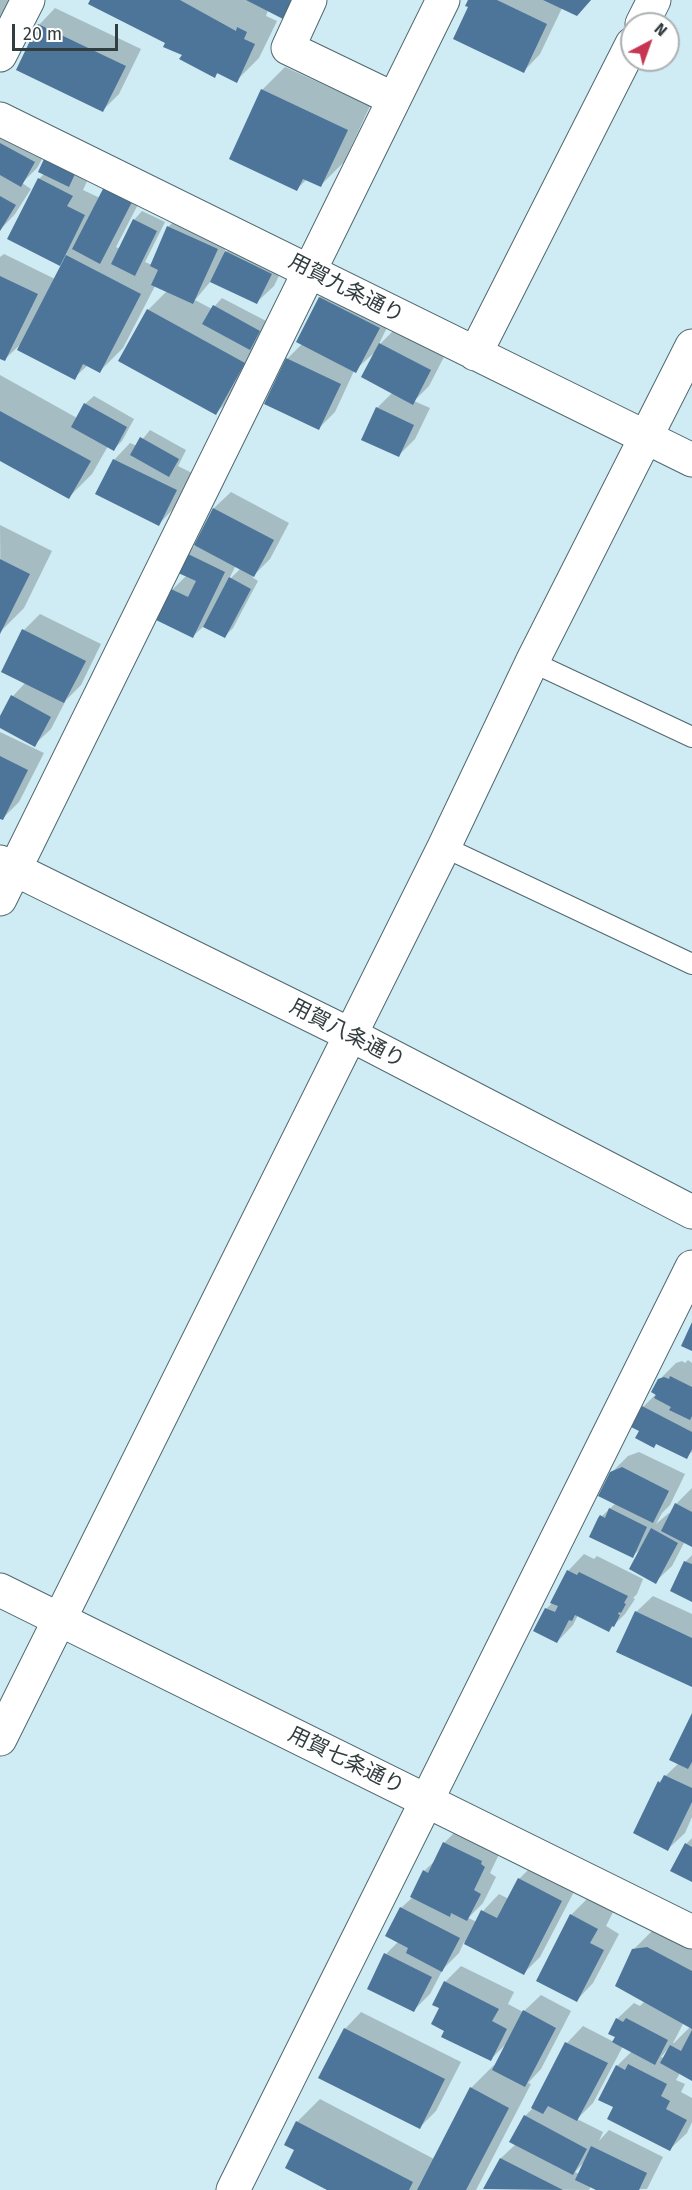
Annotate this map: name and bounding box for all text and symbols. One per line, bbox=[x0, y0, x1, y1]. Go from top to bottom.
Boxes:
scale bar bbox=[15, 12, 122, 50]
north arrow bbox=[620, 12, 680, 72]
text: N bbox=[651, 19, 671, 40]
text: 20 m bbox=[23, 23, 62, 45]
street label: 用賀九条通り bbox=[284, 249, 408, 329]
street label: 用賀八条通り bbox=[285, 994, 409, 1074]
street label: 用賀七条通り bbox=[284, 1722, 408, 1800]

